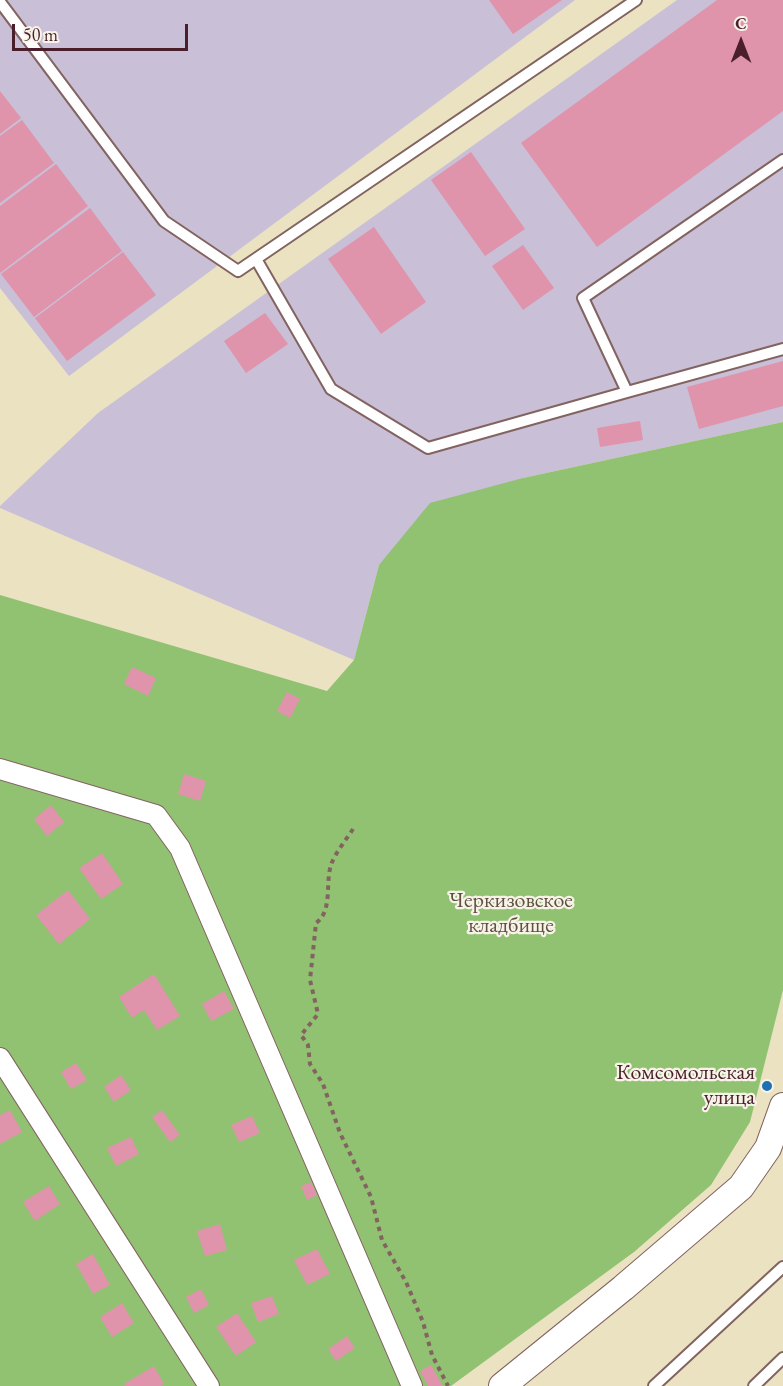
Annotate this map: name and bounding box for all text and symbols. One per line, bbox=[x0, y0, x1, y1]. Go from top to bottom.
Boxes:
scale bar bbox=[15, 12, 190, 50]
north arrow bbox=[711, 12, 771, 72]
text: С bbox=[735, 13, 747, 34]
text: 50 m bbox=[23, 23, 58, 46]
park label: Черкизовское кладбище bbox=[449, 888, 573, 939]
place label: Комсомольская улица bbox=[616, 1060, 755, 1112]
marker: Комсомольская улица bbox=[760, 1079, 774, 1093]

